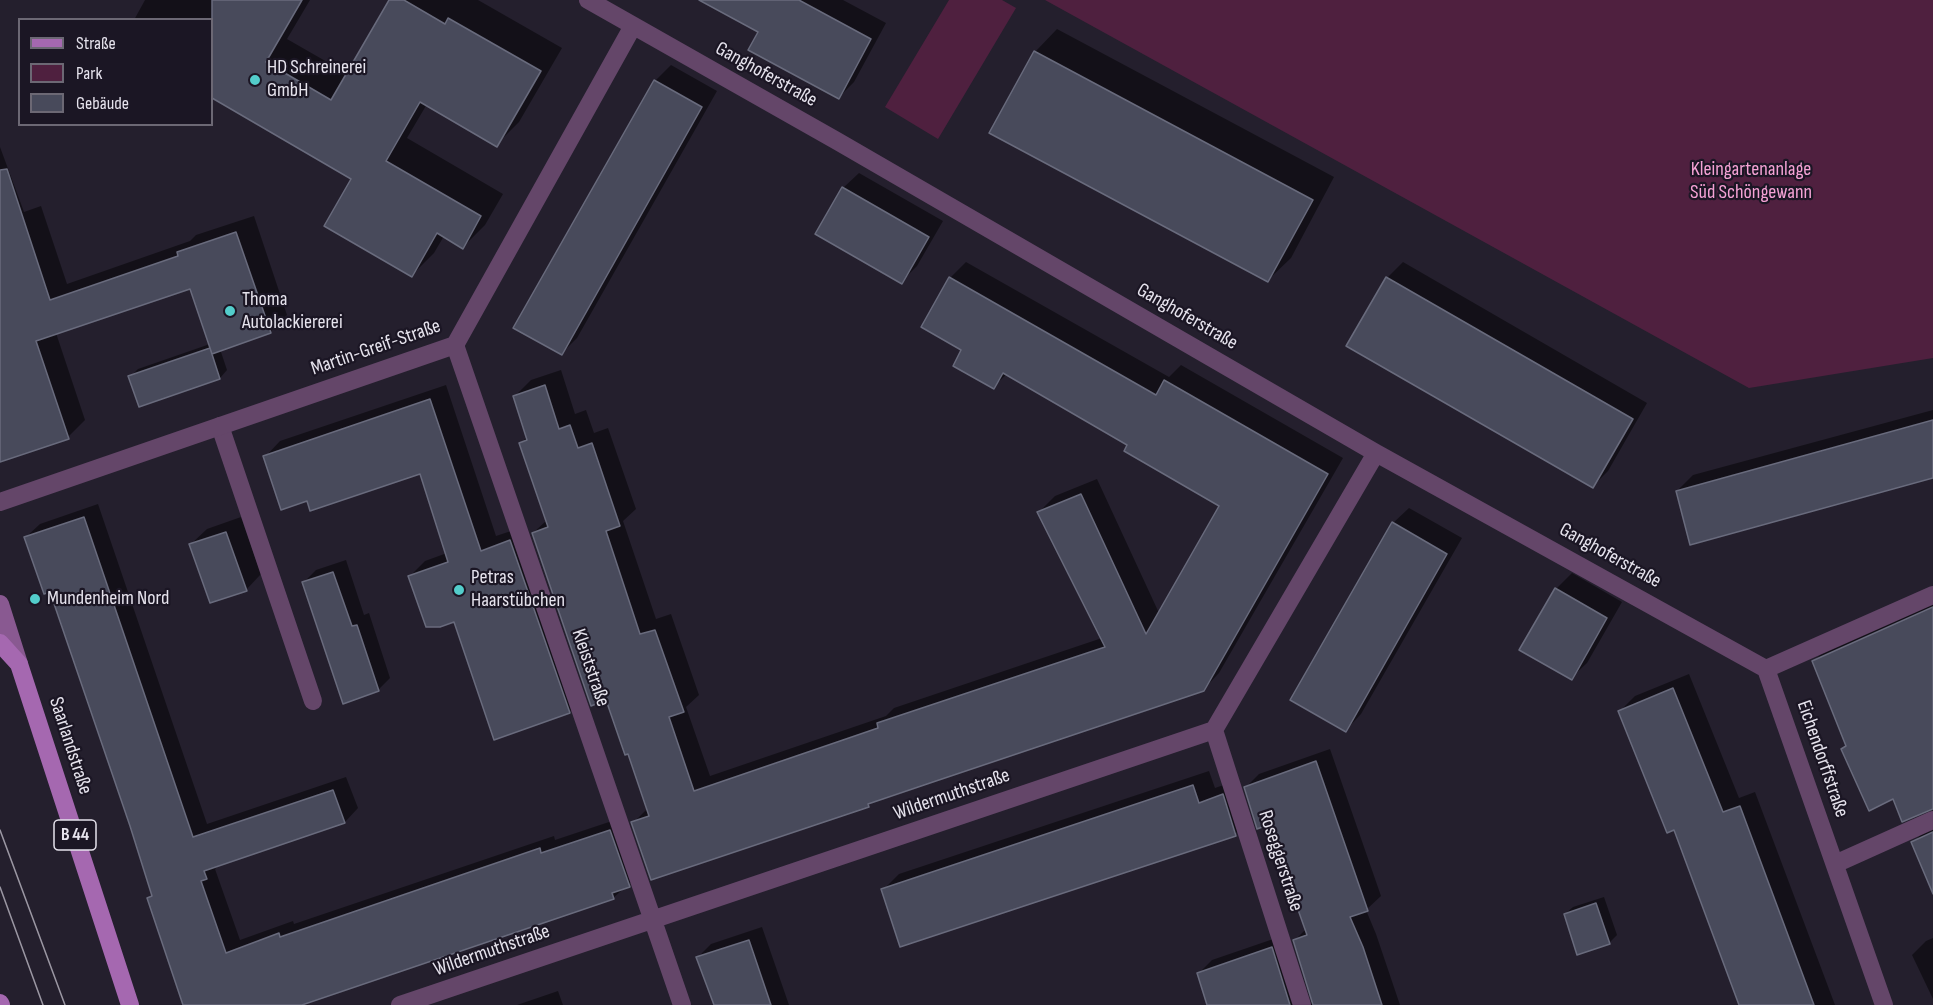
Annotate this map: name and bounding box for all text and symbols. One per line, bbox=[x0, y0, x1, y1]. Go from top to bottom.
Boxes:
legend bbox=[18, 18, 213, 126]
text: Straße bbox=[76, 33, 116, 54]
street label: Ganghoferstraße bbox=[711, 37, 821, 113]
place label: HD Schreinerei GmbH bbox=[267, 56, 366, 103]
text: Park bbox=[76, 63, 102, 84]
marker: HD Schreinerei GmbH bbox=[248, 73, 262, 87]
text: Gebäude bbox=[76, 93, 129, 114]
park label: Kleingartenanlage Süd Schöngewann bbox=[1690, 158, 1812, 205]
street label: Ganghoferstraße bbox=[1132, 278, 1242, 356]
place label: Thoma Autolackiererei bbox=[242, 288, 343, 335]
marker: Thoma Autolackiererei bbox=[223, 304, 237, 318]
street label: Martin-Greif-Straße bbox=[308, 315, 444, 381]
street label: Ganghoferstraße bbox=[1555, 518, 1665, 594]
place label: Petras Haarstübchen bbox=[471, 566, 565, 613]
marker: Petras Haarstübchen bbox=[452, 583, 466, 597]
place label: Mundenheim Nord bbox=[47, 587, 169, 611]
marker: Mundenheim Nord bbox=[28, 592, 42, 606]
street label: Kleiststraße bbox=[566, 626, 614, 710]
street label: Saarlandstraße bbox=[43, 694, 97, 798]
street label: Eichendorffstraße bbox=[1791, 697, 1853, 821]
street label: Wildermuthstraße bbox=[891, 764, 1013, 826]
street label: Roseggerstraße bbox=[1252, 807, 1308, 915]
road number: B 44 bbox=[54, 820, 96, 850]
street label: Wildermuthstraße bbox=[431, 920, 553, 982]

